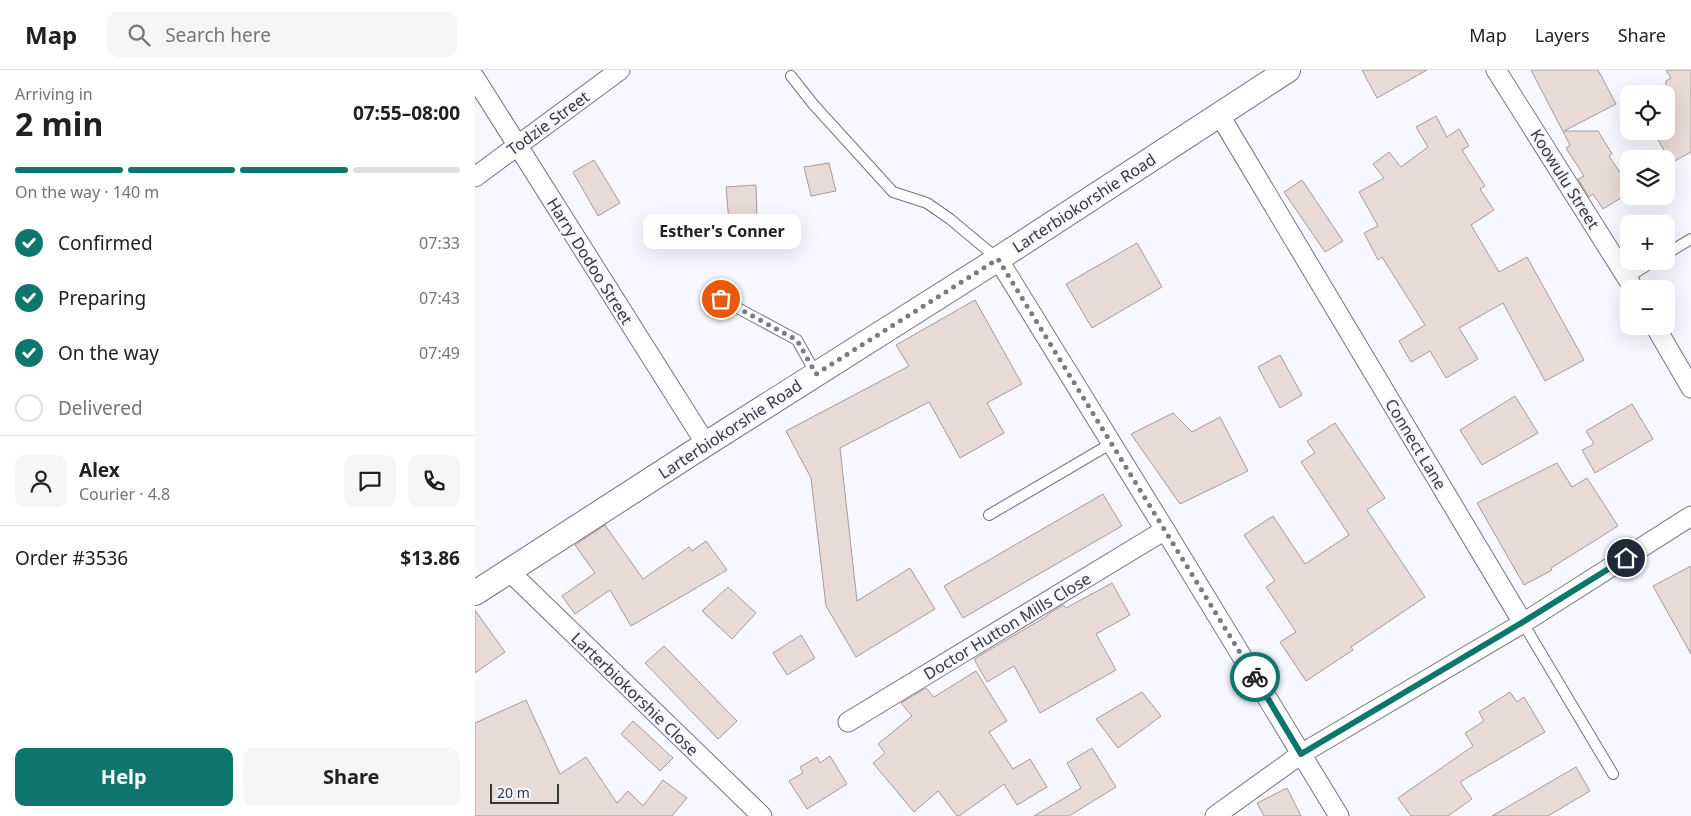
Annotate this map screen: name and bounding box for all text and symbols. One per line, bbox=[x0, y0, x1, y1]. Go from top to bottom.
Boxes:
search box bbox=[107, 12, 457, 57]
text: Map bbox=[25, 18, 77, 51]
icon: search bbox=[125, 21, 153, 49]
text: Search here bbox=[165, 22, 271, 48]
text: Map bbox=[1469, 23, 1507, 47]
text: Layers bbox=[1535, 23, 1590, 47]
text: Share bbox=[1618, 23, 1666, 47]
text: Arriving in bbox=[15, 83, 93, 105]
map controls bbox=[1620, 85, 1675, 335]
button: locate bbox=[1620, 85, 1675, 140]
street label: Todzie Street bbox=[502, 86, 594, 160]
text: 07:55–08:00 bbox=[353, 100, 460, 126]
text: 2 min bbox=[15, 102, 103, 145]
street label: Koowulu Street bbox=[1525, 125, 1605, 233]
street label: Larterbiokorshie Road bbox=[1008, 148, 1160, 258]
button: layers bbox=[1620, 150, 1675, 205]
text: On the way · 140 m bbox=[15, 181, 159, 203]
street label: Harry Dodoo Street bbox=[542, 193, 638, 329]
callout: Esther's Conner bbox=[642, 214, 800, 249]
button: + bbox=[1620, 215, 1675, 270]
text: Esther's Conner bbox=[659, 220, 785, 242]
icon: check bbox=[15, 229, 43, 257]
text: Confirmed bbox=[58, 230, 153, 256]
text: 07:33 bbox=[419, 232, 460, 254]
pin bbox=[700, 278, 742, 320]
button: − bbox=[1620, 280, 1675, 335]
icon: check bbox=[15, 284, 43, 312]
text: Preparing bbox=[58, 285, 146, 311]
icon: bag bbox=[707, 285, 735, 313]
text: 07:43 bbox=[419, 287, 460, 309]
icon: check bbox=[15, 339, 43, 367]
text: On the way bbox=[58, 340, 159, 366]
text: 07:49 bbox=[419, 342, 460, 364]
street label: Larterbiokorshie Road bbox=[654, 374, 806, 484]
street label: Connect Lane bbox=[1380, 394, 1452, 494]
text: Delivered bbox=[58, 395, 143, 421]
button: person bbox=[15, 455, 67, 507]
button: chat bbox=[344, 455, 396, 507]
button: phone bbox=[408, 455, 460, 507]
text: Alex bbox=[79, 457, 120, 483]
text: Courier · 4.8 bbox=[79, 483, 170, 505]
pin bbox=[1605, 537, 1647, 579]
icon: home bbox=[1612, 544, 1640, 572]
text: Order #3536 bbox=[15, 545, 128, 571]
text: $13.86 bbox=[400, 545, 460, 571]
street label: Doctor Hutton Mills Close bbox=[919, 567, 1095, 685]
street label: Larterbiokorshie Close bbox=[566, 627, 704, 761]
courier bbox=[1230, 652, 1280, 702]
icon: bike bbox=[1241, 663, 1269, 691]
button: Help bbox=[15, 748, 233, 806]
button: Share bbox=[243, 748, 460, 806]
scale bar bbox=[490, 781, 559, 804]
text: 20 m bbox=[497, 783, 530, 802]

